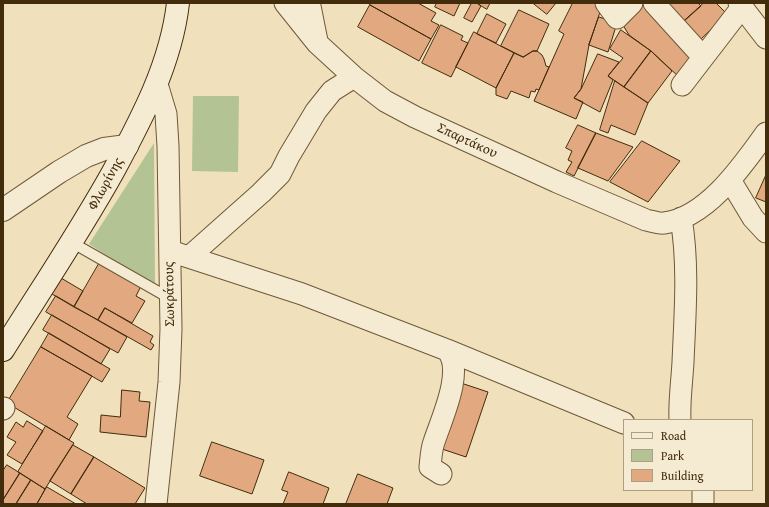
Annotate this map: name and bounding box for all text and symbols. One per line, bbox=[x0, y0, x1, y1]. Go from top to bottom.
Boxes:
street label: Σπαρτάκου bbox=[434, 120, 500, 162]
street label: Φλωρίνης bbox=[85, 155, 127, 213]
street label: Σωκράτους bbox=[161, 261, 179, 327]
legend bbox=[623, 419, 753, 491]
text: Road bbox=[661, 427, 686, 444]
text: Park bbox=[661, 447, 684, 464]
text: Building bbox=[661, 467, 704, 484]

